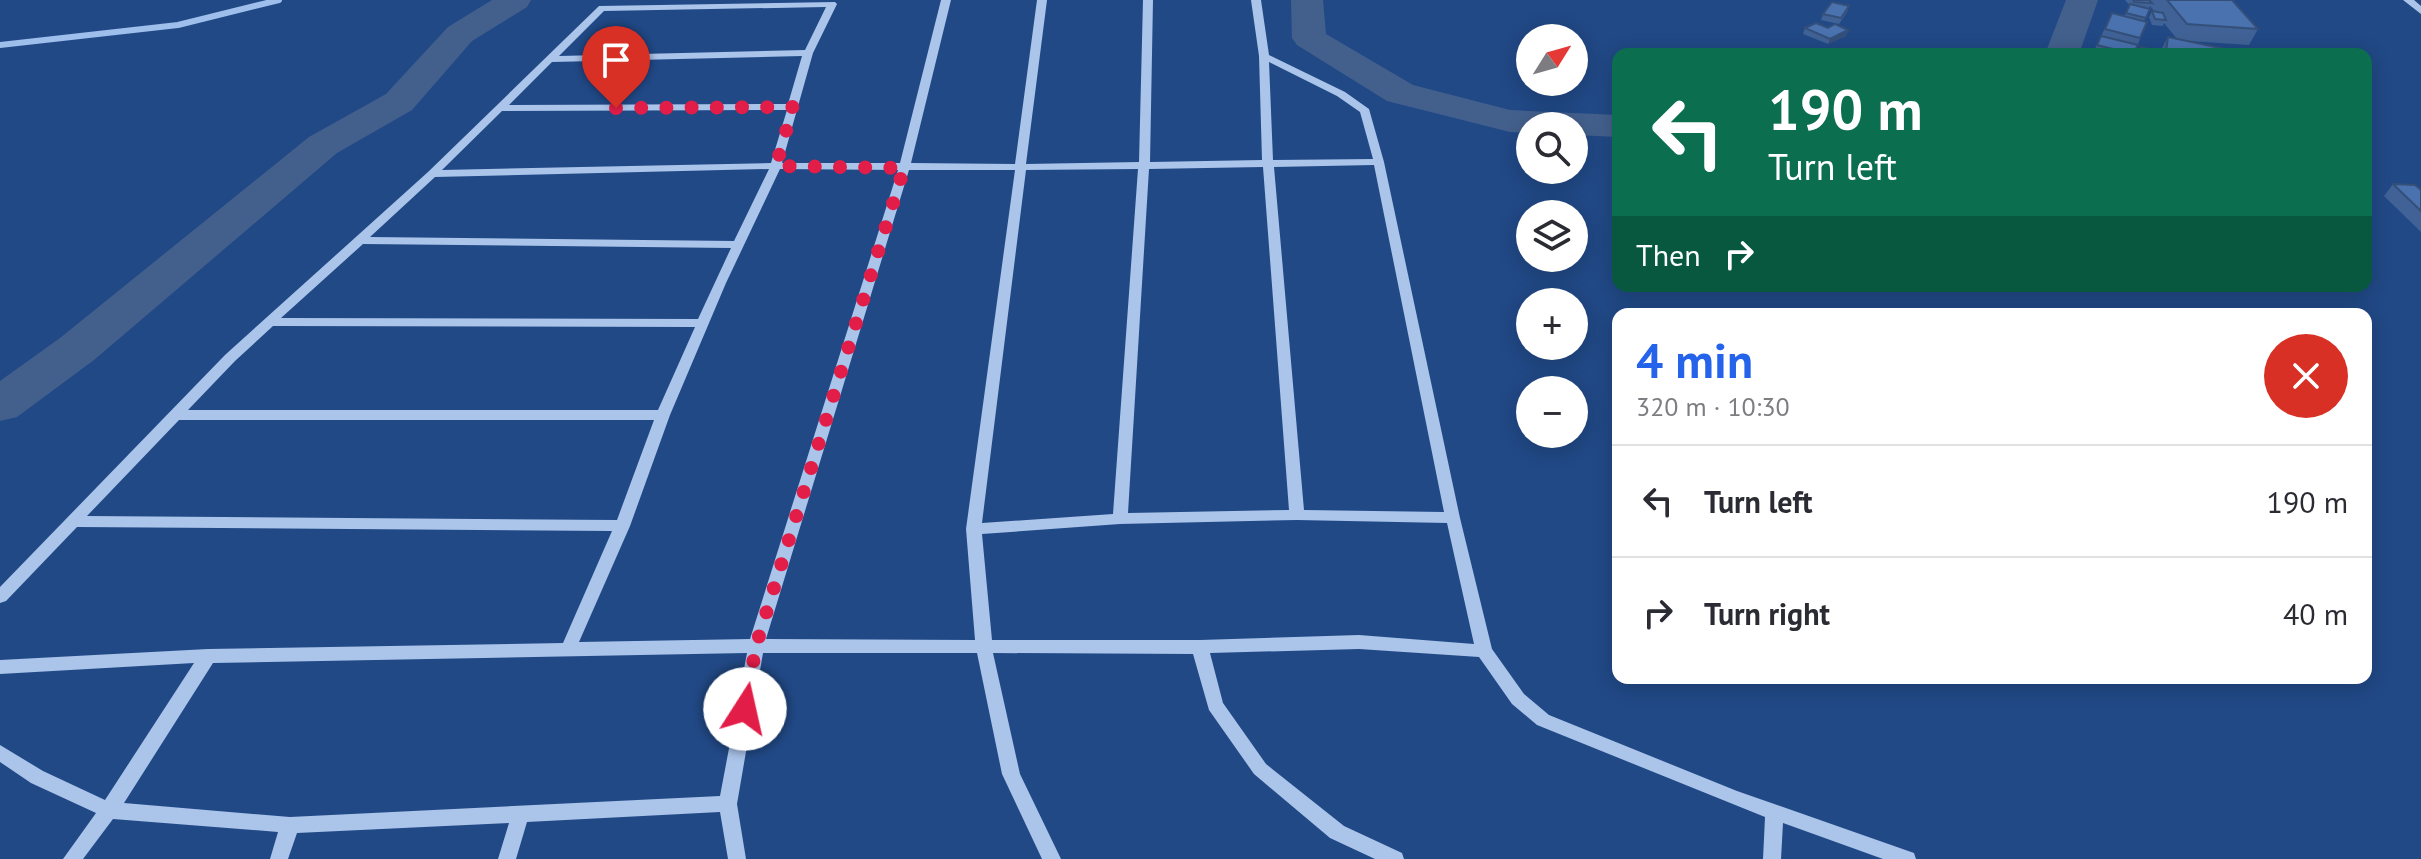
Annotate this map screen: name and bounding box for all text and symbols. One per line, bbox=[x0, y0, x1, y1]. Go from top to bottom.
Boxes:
north arrow bbox=[1516, 24, 1588, 96]
map controls bbox=[1516, 24, 1588, 448]
pin bbox=[582, 26, 650, 108]
icon: arrive bbox=[594, 38, 638, 82]
text: 190 m bbox=[1768, 73, 1923, 145]
icon: left bbox=[1636, 80, 1740, 184]
button: search bbox=[1516, 112, 1588, 184]
text: Turn left bbox=[1768, 143, 1897, 190]
button: layers bbox=[1516, 200, 1588, 272]
icon: right bbox=[1717, 232, 1761, 276]
text: Then bbox=[1636, 235, 1701, 274]
button: + bbox=[1516, 288, 1588, 360]
text: 4 min bbox=[1636, 329, 1753, 391]
button: close bbox=[2264, 334, 2348, 418]
button: − bbox=[1516, 376, 1588, 448]
text: 320 m · 10:30 bbox=[1636, 390, 1790, 423]
icon: left bbox=[1636, 479, 1680, 523]
text: Turn left bbox=[1704, 482, 1812, 521]
text: 190 m bbox=[2267, 482, 2348, 521]
icon: right bbox=[1636, 591, 1680, 635]
text: Turn right bbox=[1704, 594, 1830, 633]
text: 40 m bbox=[2283, 594, 2348, 633]
position arrow bbox=[703, 667, 787, 751]

